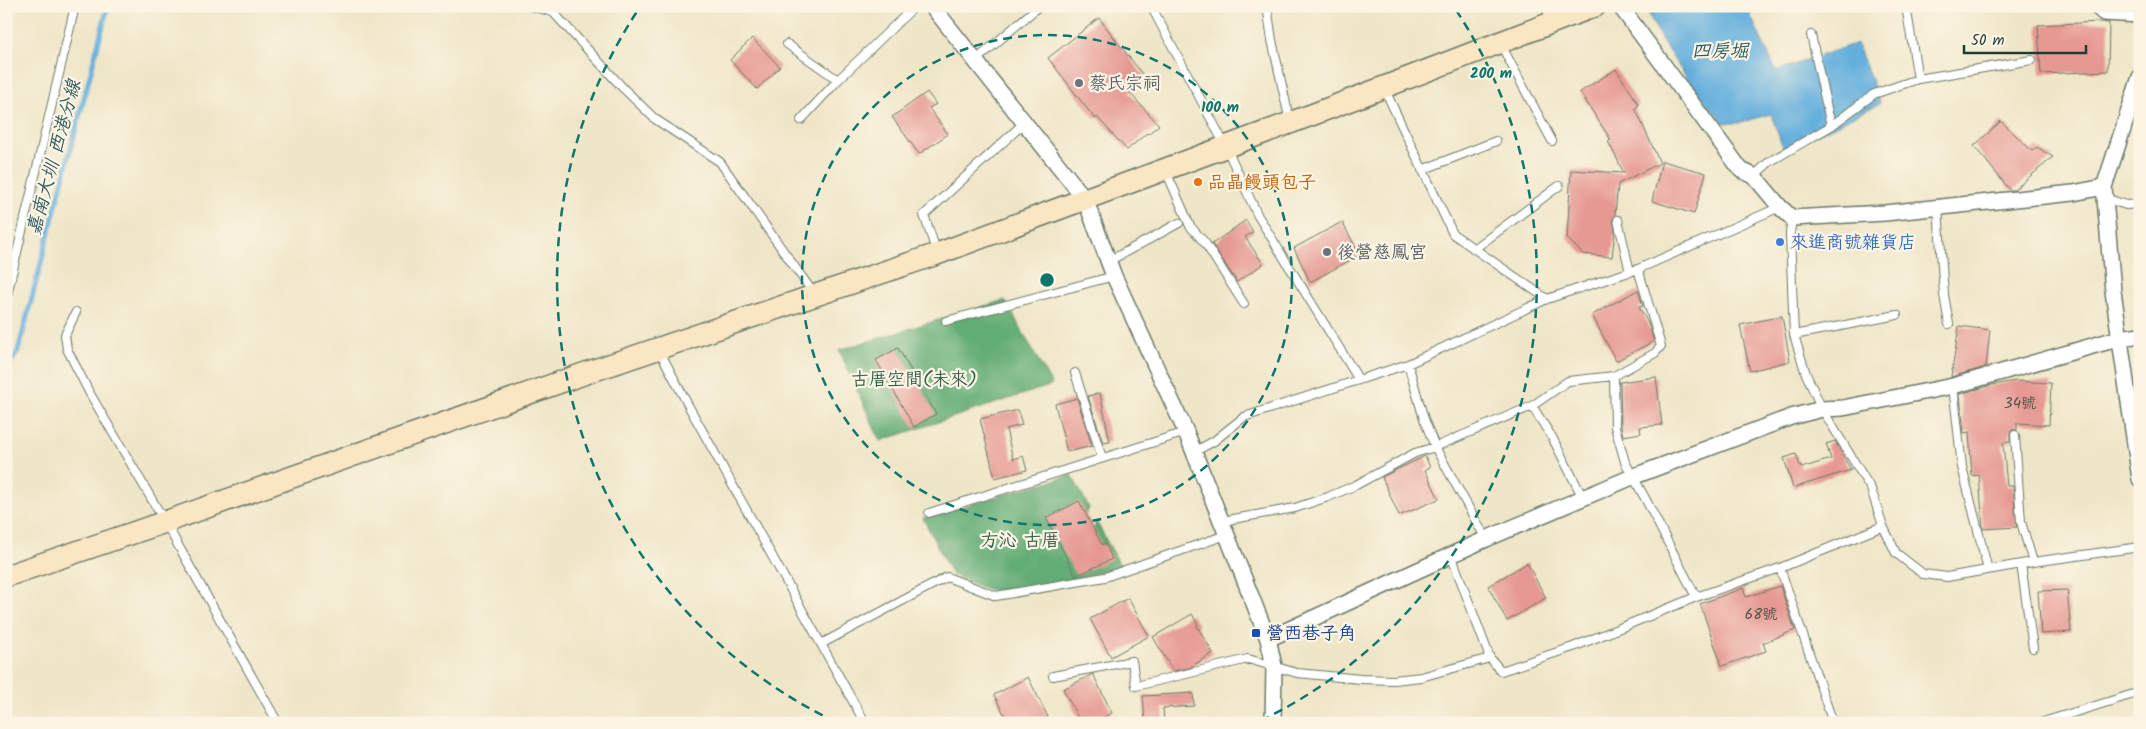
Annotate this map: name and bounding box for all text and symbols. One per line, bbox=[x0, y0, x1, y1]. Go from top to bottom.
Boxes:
scale bar bbox=[1964, 22, 2086, 54]
text: 50 m bbox=[1971, 29, 2005, 53]
water label: 四房堀 bbox=[1691, 37, 1750, 67]
text: 200 m bbox=[1470, 62, 1512, 86]
place label: 蔡氏宗祠 bbox=[1089, 70, 1161, 99]
water label: 嘉南大圳 西港分線 bbox=[20, 76, 90, 238]
marker: 蔡氏宗祠 bbox=[1073, 77, 1085, 89]
text: 100 m bbox=[1201, 96, 1239, 120]
place label: 品晶饅頭包子 bbox=[1208, 169, 1316, 198]
marker: 品晶饅頭包子 bbox=[1192, 176, 1204, 188]
place label: 來進商號雜貨店 bbox=[1790, 229, 1916, 258]
marker: 來進商號雜貨店 bbox=[1774, 236, 1786, 248]
place label: 後營慈鳳宮 bbox=[1337, 239, 1427, 268]
marker: 後營慈鳳宮 bbox=[1321, 246, 1333, 258]
centre of rings bbox=[1038, 271, 1056, 289]
park label: 古厝空間(未來) bbox=[851, 366, 977, 395]
house number: 34號 bbox=[2004, 392, 2036, 416]
park label: 方沁 古厝 bbox=[980, 527, 1060, 556]
house number: 68號 bbox=[1745, 603, 1777, 627]
place label: 營西巷子角 bbox=[1266, 620, 1356, 649]
marker: 營西巷子角 bbox=[1250, 627, 1262, 639]

